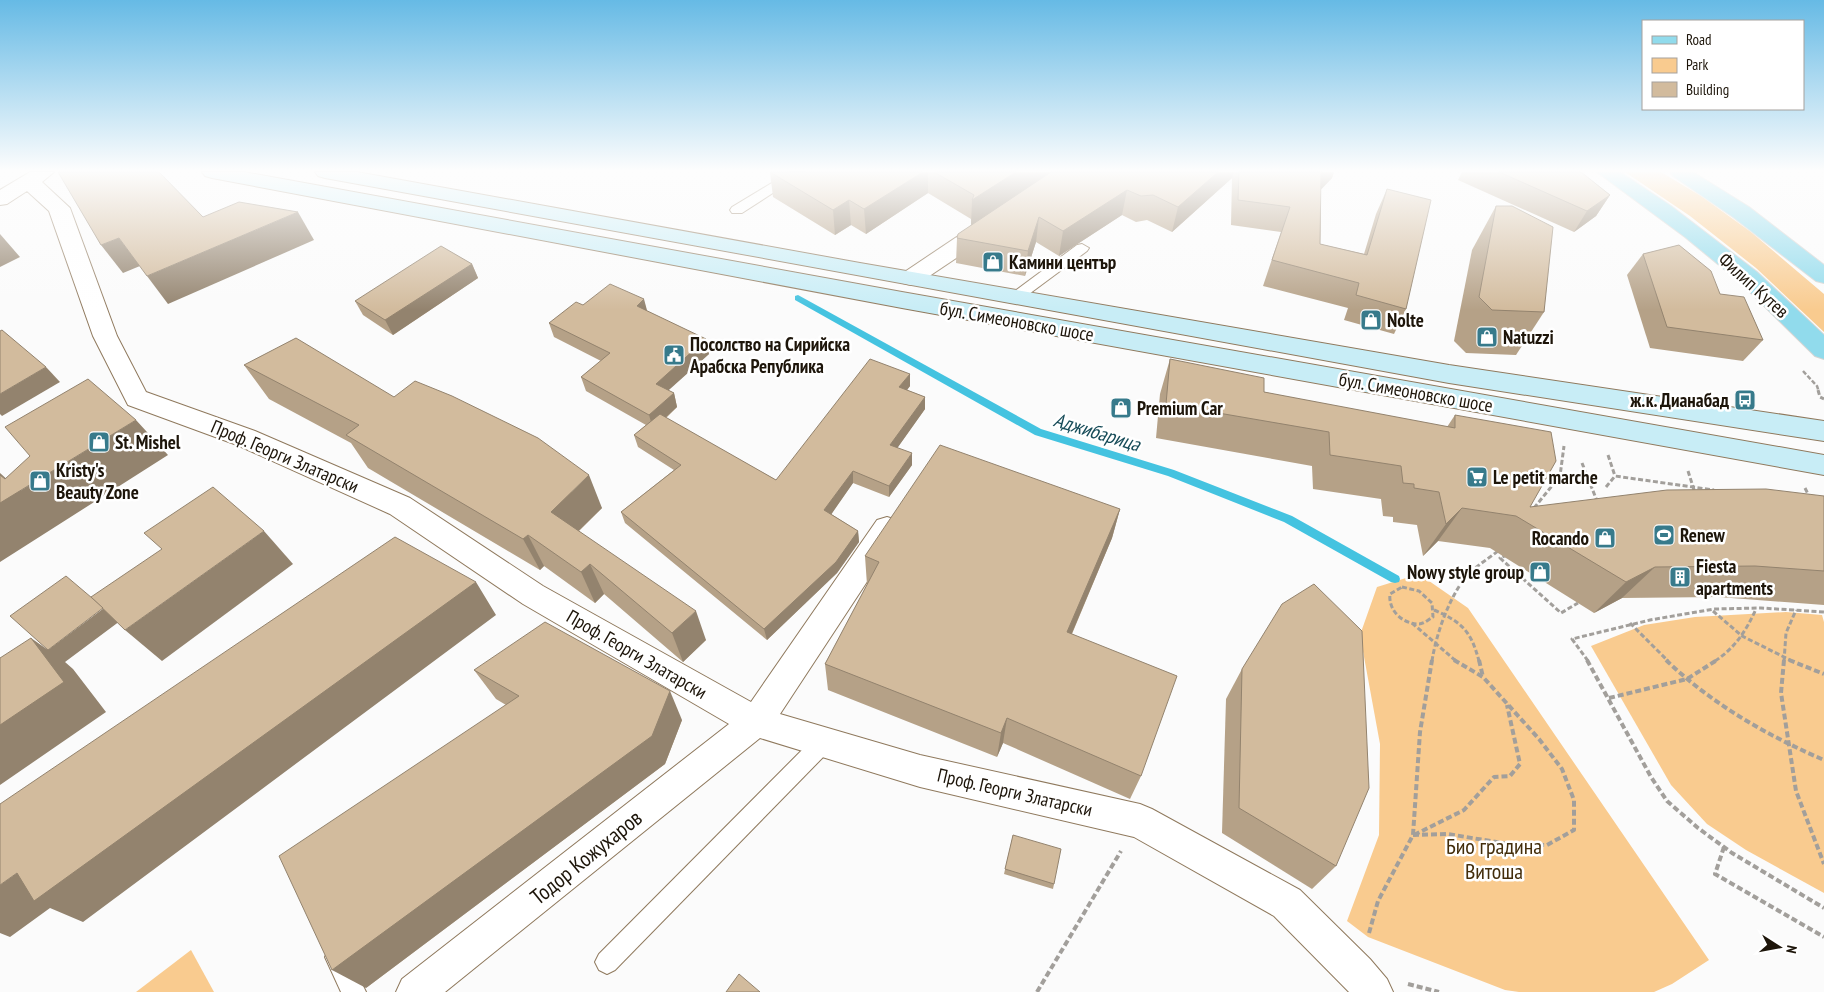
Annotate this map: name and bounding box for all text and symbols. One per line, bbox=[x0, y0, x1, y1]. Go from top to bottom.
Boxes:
legend bbox=[1642, 20, 1804, 110]
text: Road bbox=[1686, 30, 1712, 49]
text: Park bbox=[1686, 55, 1708, 74]
text: Building bbox=[1686, 80, 1729, 99]
street label: Филип Кутев bbox=[1714, 247, 1794, 323]
shop icon: Камини център bbox=[981, 250, 1005, 274]
place label: Камини център bbox=[1009, 250, 1117, 274]
street label: бул. Симеоновско шосе bbox=[938, 296, 1096, 346]
shop icon: Nolte bbox=[1359, 308, 1383, 332]
place label: Nolte bbox=[1387, 308, 1424, 332]
shop icon: Natuzzi bbox=[1475, 325, 1499, 349]
place label: Natuzzi bbox=[1503, 325, 1554, 349]
place label: Посолство на Сирийска Арабска Република bbox=[689, 332, 850, 378]
public building icon: Посолство на Сирийска Арабска Република bbox=[662, 343, 686, 367]
street label: бул. Симеоновско шосе bbox=[1337, 367, 1495, 417]
place label: ж.к. Дианабад bbox=[1629, 388, 1729, 412]
bus stop icon: ж.к. Дианабад bbox=[1733, 388, 1757, 412]
shop icon: Premium Car bbox=[1109, 396, 1133, 420]
place label: Premium Car bbox=[1137, 396, 1223, 420]
water label: Аджибарица bbox=[1051, 407, 1144, 458]
street label: Проф. Георги Златарски bbox=[207, 414, 363, 498]
shop icon: St. Mishel bbox=[87, 430, 111, 454]
place label: St. Mishel bbox=[115, 430, 181, 454]
place label: Kristy's Beauty Zone bbox=[56, 458, 139, 504]
supermarket icon: Le petit marche bbox=[1465, 465, 1489, 489]
place label: Le petit marche bbox=[1493, 465, 1598, 489]
shop icon: Kristy's Beauty Zone bbox=[28, 469, 52, 493]
sports icon: Renew bbox=[1652, 523, 1676, 547]
place label: Renew bbox=[1680, 523, 1726, 547]
place label: Rocando bbox=[1532, 526, 1589, 550]
shop icon: Rocando bbox=[1593, 526, 1617, 550]
place label: Fiesta apartments bbox=[1696, 554, 1774, 600]
place label: Nowy style group bbox=[1407, 560, 1524, 584]
shop icon: Nowy style group bbox=[1528, 560, 1552, 584]
building icon: Fiesta apartments bbox=[1668, 565, 1692, 589]
street label: Проф. Георги Златарски bbox=[562, 604, 712, 704]
street label: Проф. Георги Златарски bbox=[935, 763, 1095, 821]
street label: Тодор Кожухаров bbox=[525, 803, 648, 911]
park label: Био градина Витоша bbox=[1446, 832, 1542, 885]
north arrow bbox=[1754, 922, 1804, 972]
text: N bbox=[1782, 944, 1801, 955]

